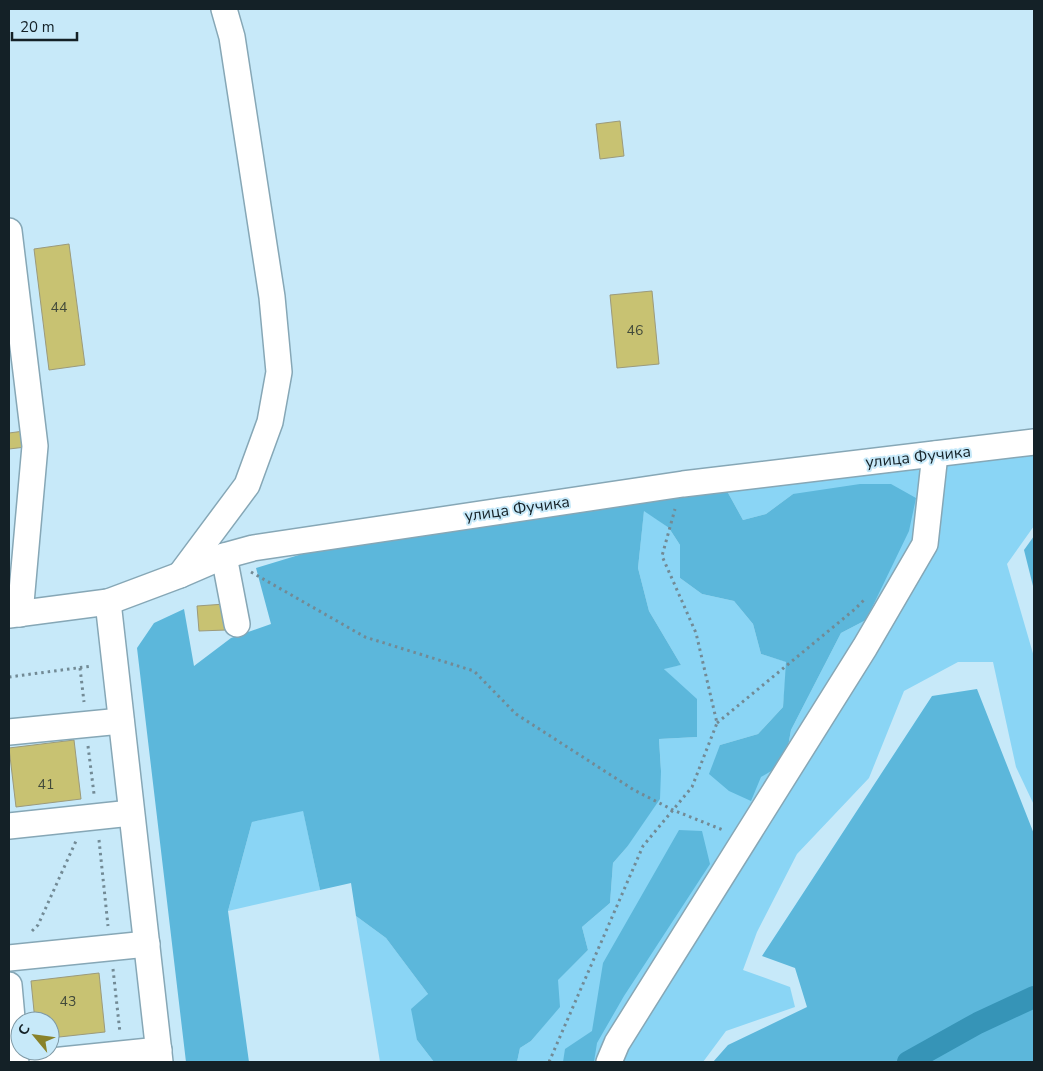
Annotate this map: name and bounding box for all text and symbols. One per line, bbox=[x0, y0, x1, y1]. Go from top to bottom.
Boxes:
scale bar bbox=[12, 10, 78, 42]
text: 20 m bbox=[20, 17, 55, 37]
house number: 44 bbox=[51, 298, 67, 317]
house number: 46 bbox=[627, 321, 643, 340]
street label: улица Фучика bbox=[864, 441, 972, 473]
street label: улица Фучика bbox=[463, 491, 571, 527]
house number: 41 bbox=[38, 775, 54, 794]
house number: 43 bbox=[60, 992, 76, 1011]
north arrow bbox=[10, 1011, 60, 1061]
text: С bbox=[13, 1021, 35, 1039]

